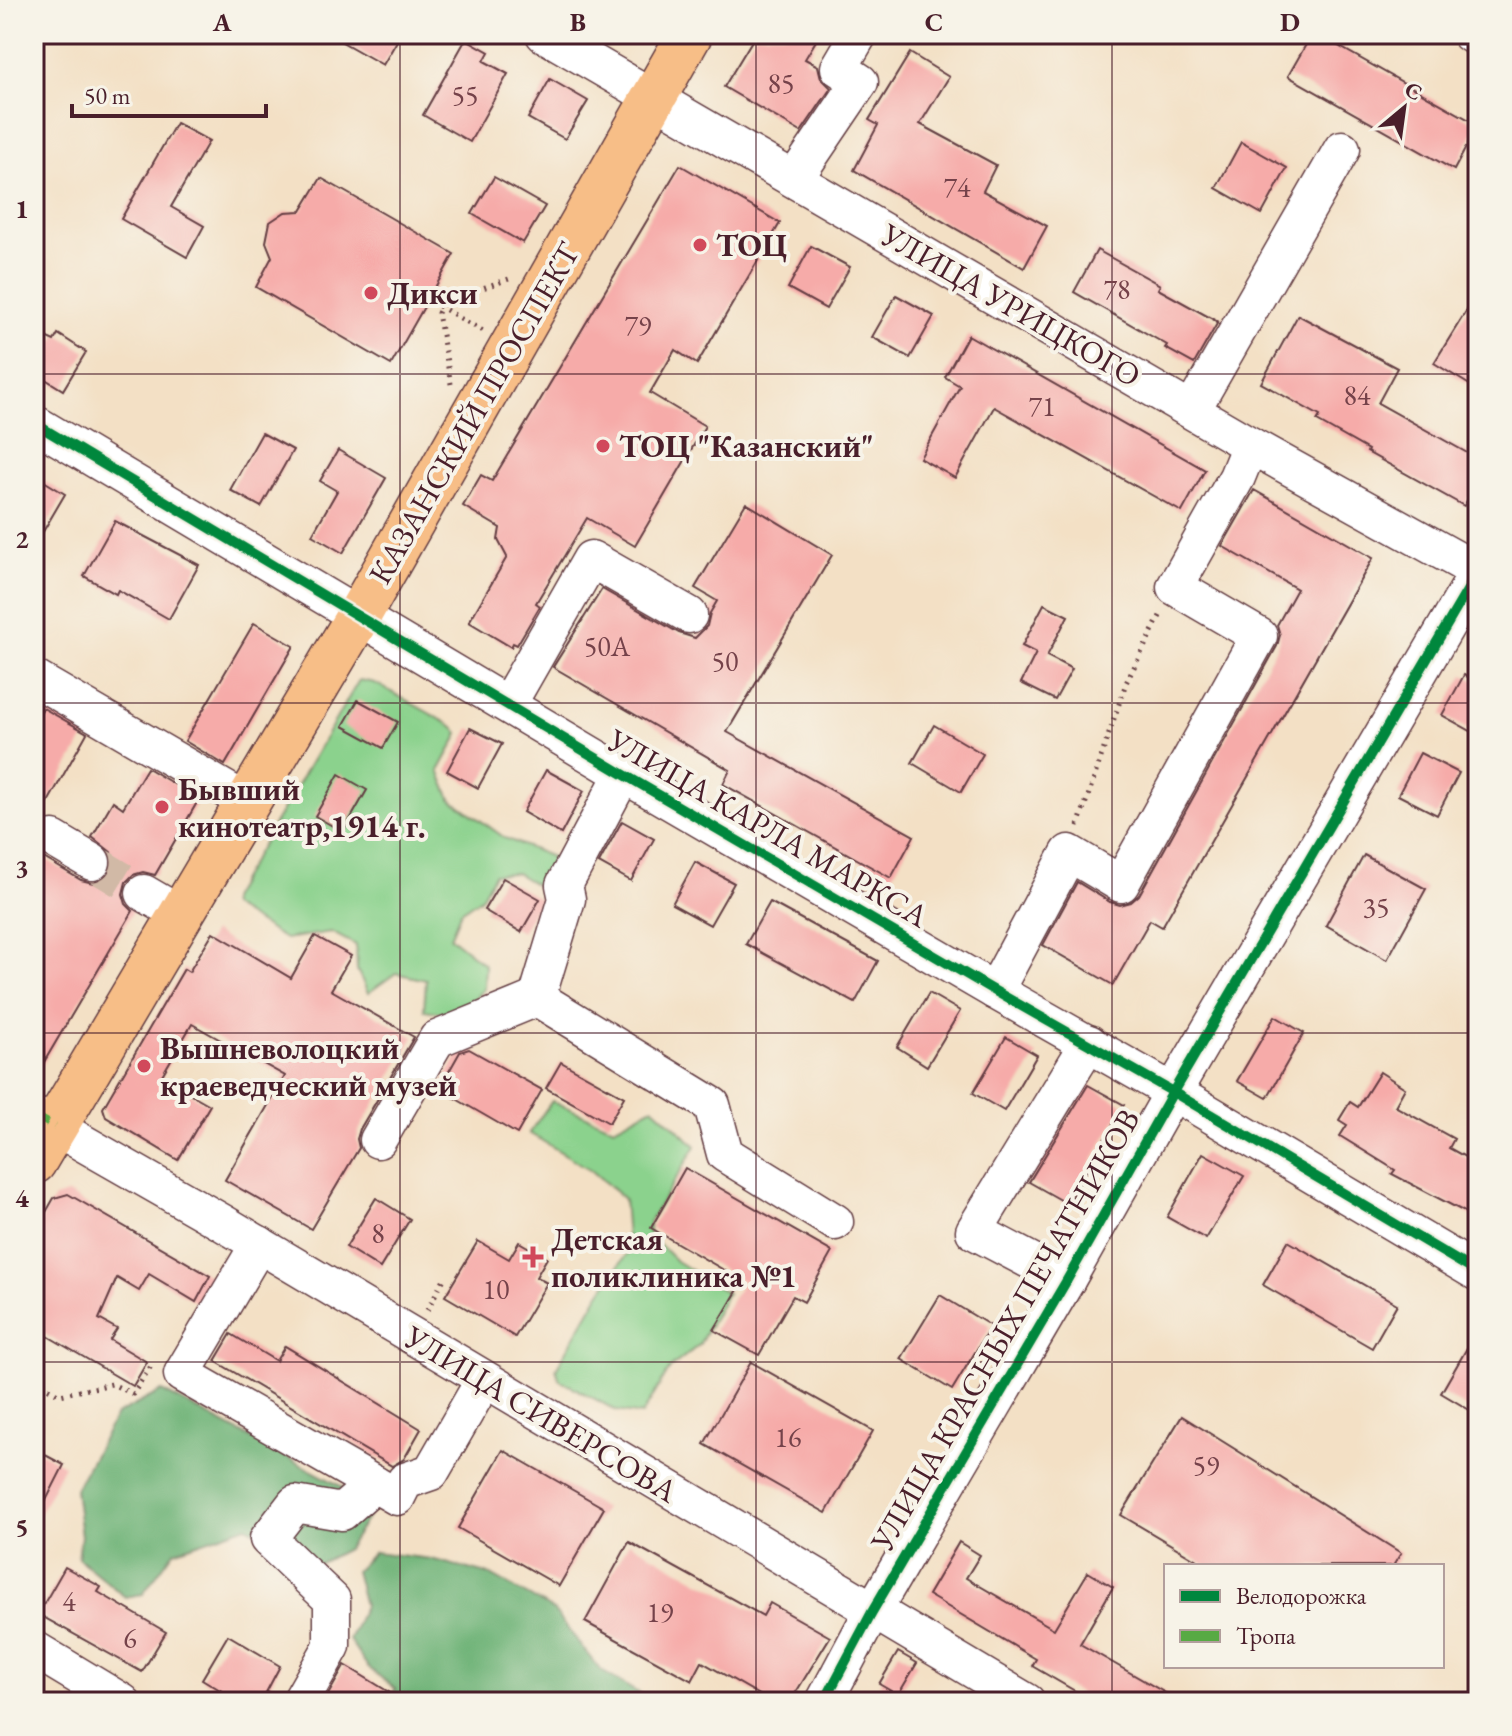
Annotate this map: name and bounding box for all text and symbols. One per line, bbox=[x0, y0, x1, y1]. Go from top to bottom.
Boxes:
text: A bbox=[212, 5, 232, 39]
text: B bbox=[570, 5, 586, 39]
text: C bbox=[925, 5, 943, 39]
text: D bbox=[1280, 5, 1300, 39]
house number: 85 bbox=[768, 65, 794, 101]
scale bar bbox=[72, 68, 266, 118]
north arrow bbox=[1364, 68, 1444, 148]
text: С bbox=[1400, 74, 1427, 107]
house number: 55 bbox=[452, 77, 478, 113]
text: 50 m bbox=[84, 80, 131, 111]
house number: 74 bbox=[944, 169, 971, 205]
text: 1 bbox=[15, 192, 29, 226]
street label: УЛИЦА УРИЦКОГО bbox=[873, 213, 1148, 396]
place label: ТОЦ bbox=[716, 224, 787, 266]
street label: КАЗАНСКИЙ ПРОСПЕКТ bbox=[359, 234, 589, 591]
marker: ТОЦ bbox=[691, 236, 709, 254]
house number: 78 bbox=[1104, 271, 1130, 307]
place label: Дикси bbox=[387, 272, 478, 314]
marker: Дикси bbox=[362, 284, 380, 302]
house number: 79 bbox=[625, 307, 651, 343]
house number: 84 bbox=[1344, 377, 1371, 413]
house number: 71 bbox=[1029, 388, 1055, 424]
place label: ТОЦ "Казанский" bbox=[619, 425, 874, 467]
marker: ТОЦ "Казанский" bbox=[594, 437, 612, 455]
text: 2 bbox=[15, 522, 29, 556]
house number: 50А bbox=[584, 628, 631, 664]
house number: 50 bbox=[712, 643, 738, 679]
street label: УЛИЦА КАРЛА МАРКСА bbox=[599, 718, 937, 938]
place label: Бывший кинотеатр,1914 г. bbox=[178, 768, 426, 847]
marker: Бывший кинотеатр,1914 г. bbox=[153, 798, 171, 816]
text: 3 bbox=[15, 851, 29, 885]
house number: 35 bbox=[1363, 889, 1389, 925]
place label: Вышневолоцкий краеведческий музей bbox=[160, 1027, 457, 1106]
marker: Вышневолоцкий краеведческий музей bbox=[135, 1057, 153, 1075]
street label: УЛИЦА КРАСНЫХ ПЕЧАТНИКОВ bbox=[860, 1101, 1149, 1560]
text: 4 bbox=[15, 1181, 29, 1215]
house number: 8 bbox=[371, 1215, 385, 1251]
place label: Детская поликлиника №1 bbox=[551, 1218, 797, 1297]
marker: Детская поликлиника №1 bbox=[522, 1246, 544, 1268]
house number: 10 bbox=[483, 1271, 509, 1307]
street label: УЛИЦА СИВЕРСОВА bbox=[396, 1315, 686, 1513]
house number: 16 bbox=[775, 1419, 801, 1455]
house number: 59 bbox=[1193, 1447, 1219, 1483]
text: 5 bbox=[15, 1510, 29, 1544]
legend bbox=[1164, 1564, 1444, 1668]
text: Велодорожка bbox=[1236, 1580, 1367, 1611]
house number: 4 bbox=[62, 1583, 76, 1619]
house number: 19 bbox=[647, 1594, 673, 1630]
house number: 6 bbox=[123, 1620, 137, 1656]
text: Тропа bbox=[1236, 1620, 1296, 1651]

